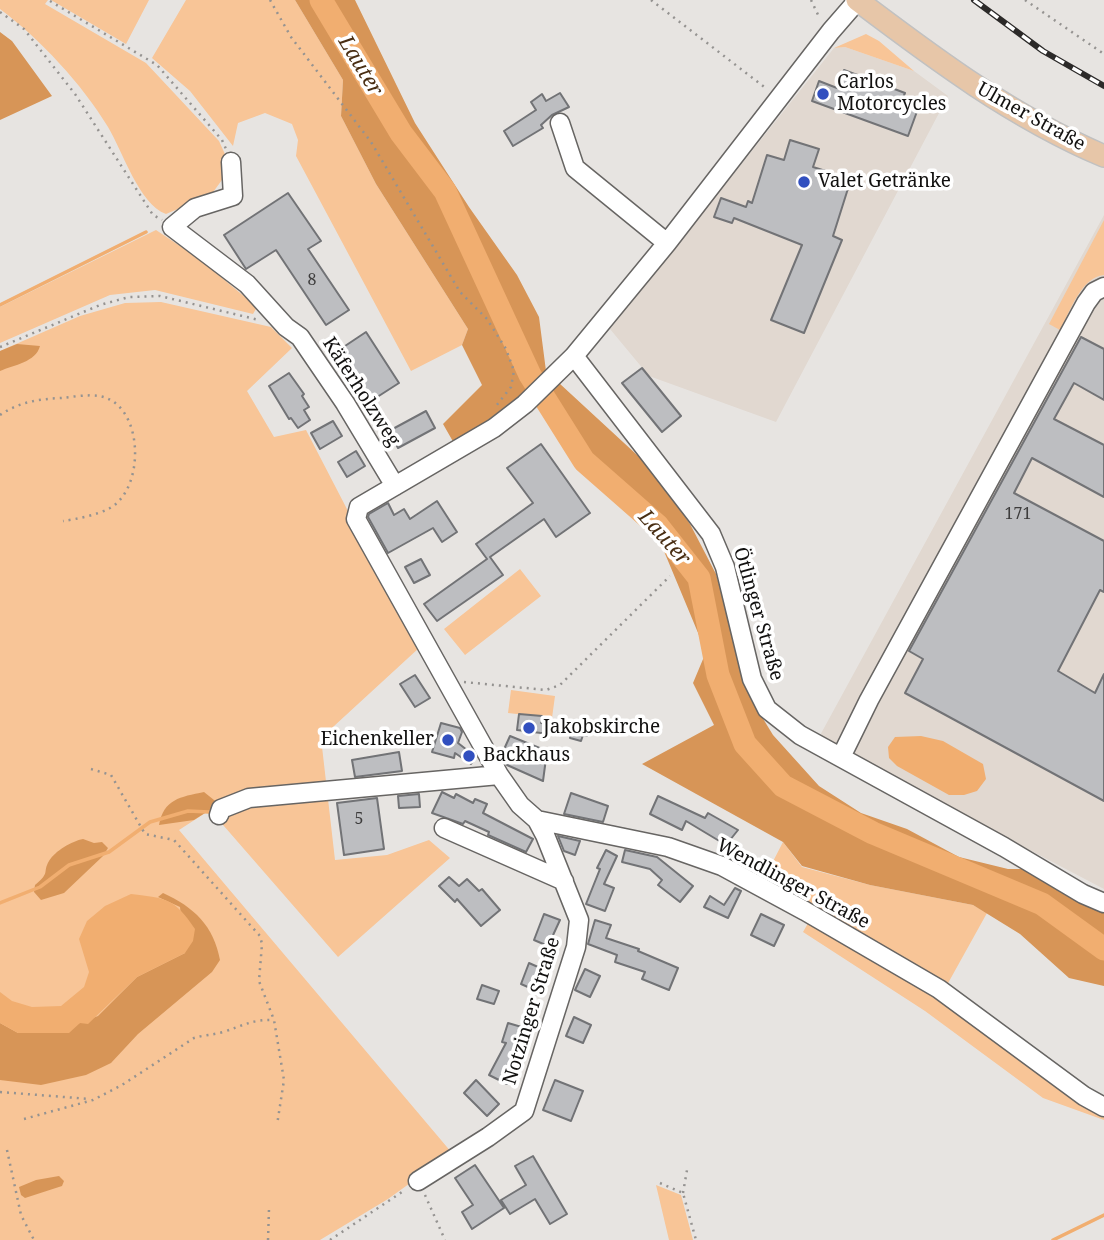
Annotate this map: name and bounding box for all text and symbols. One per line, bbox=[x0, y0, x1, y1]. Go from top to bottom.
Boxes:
water label: Lauter bbox=[332, 31, 388, 101]
place label: Carlos Motorcycles bbox=[837, 72, 946, 116]
street label: Ulmer Straße bbox=[973, 78, 1089, 156]
marker: Carlos Motorcycles bbox=[815, 86, 831, 102]
place label: Valet Getränke bbox=[818, 171, 951, 193]
marker: Valet Getränke bbox=[796, 174, 812, 190]
house number: 8 bbox=[308, 270, 316, 290]
street label: Käferholzweg bbox=[317, 333, 405, 451]
house number: 171 bbox=[1005, 504, 1031, 524]
water label: Lauter bbox=[633, 505, 695, 571]
street label: Ötlinger Straße bbox=[728, 545, 788, 683]
place label: Jakobskirche bbox=[543, 717, 660, 739]
marker: Jakobskirche bbox=[521, 720, 537, 736]
place label: Eichenkeller bbox=[320, 729, 434, 751]
marker: Eichenkeller bbox=[440, 732, 456, 748]
place label: Backhaus bbox=[483, 745, 570, 767]
marker: Backhaus bbox=[461, 748, 477, 764]
house number: 5 bbox=[355, 809, 363, 829]
street label: Wendlinger Straße bbox=[713, 834, 873, 934]
street label: Notzinger Straße bbox=[499, 934, 565, 1088]

